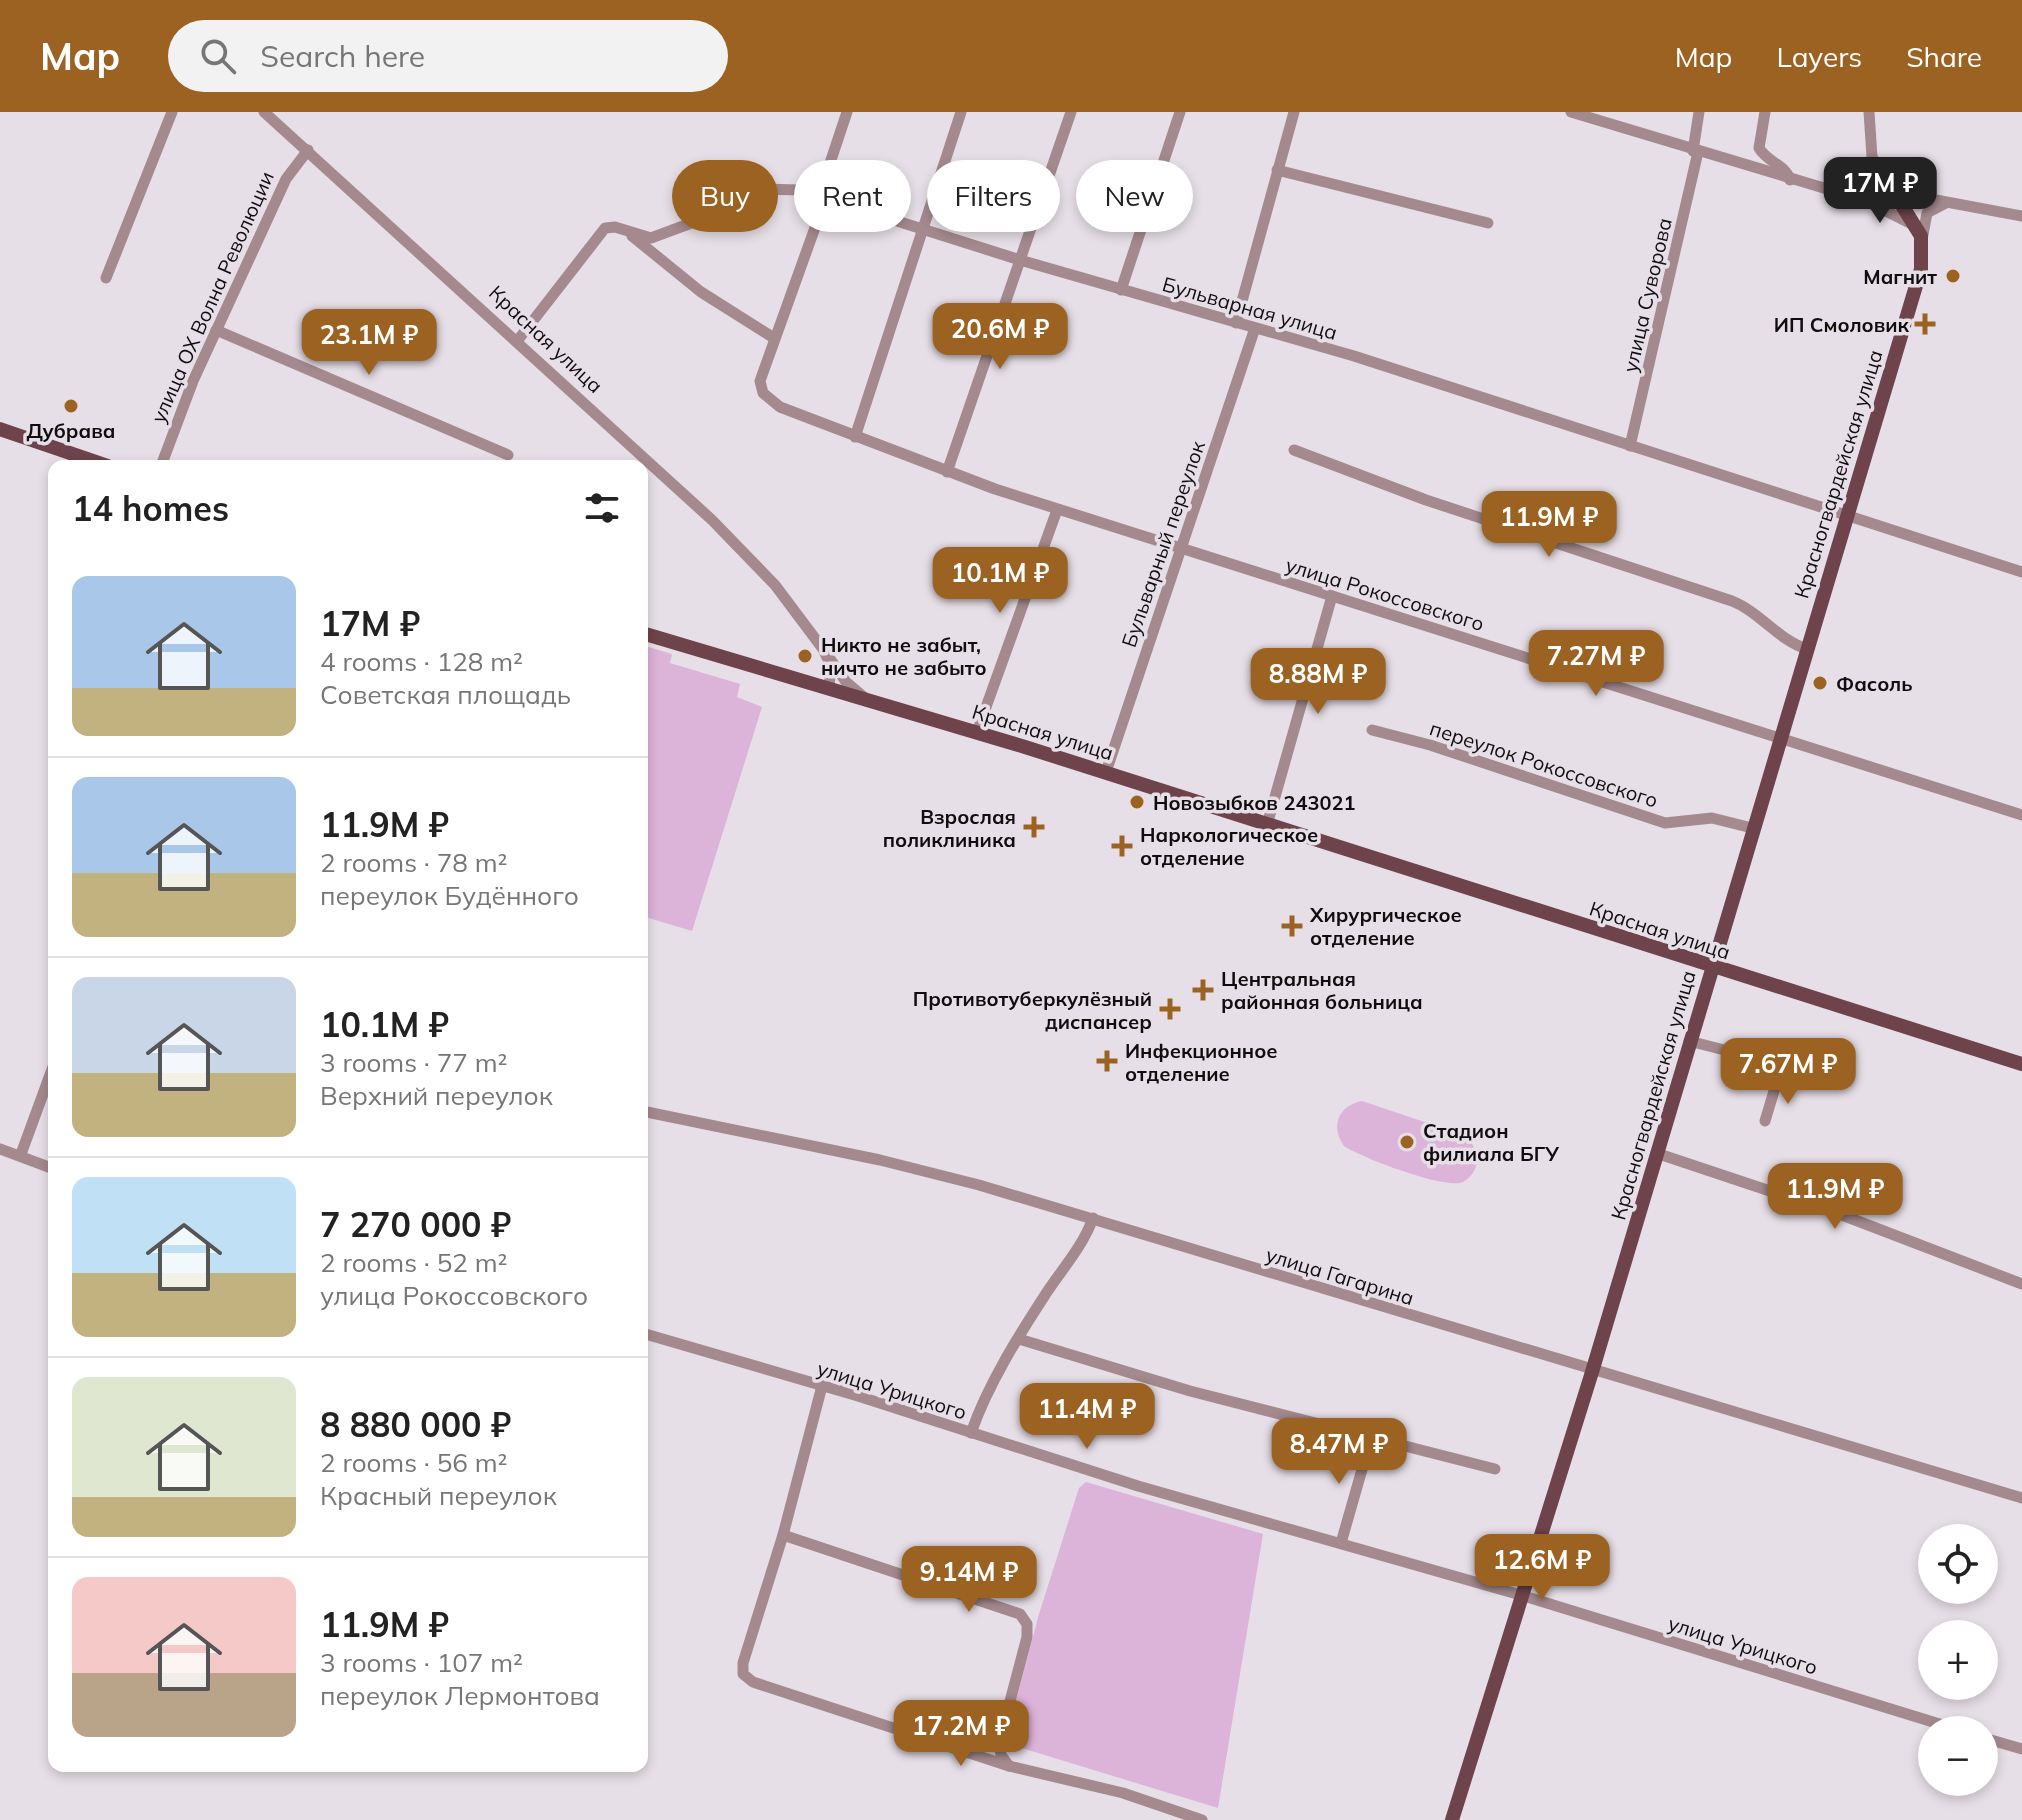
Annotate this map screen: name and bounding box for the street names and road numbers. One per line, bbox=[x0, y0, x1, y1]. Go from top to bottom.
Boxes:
street label: улица ОХ Волна Революции bbox=[145, 167, 279, 427]
street label: улица Суворова bbox=[1617, 215, 1677, 375]
street label: Бульварная улица bbox=[1160, 271, 1340, 345]
street label: Красная улица bbox=[484, 280, 608, 398]
street label: Красногвардейская улица bbox=[1788, 347, 1888, 601]
street label: Бульварный переулок bbox=[1116, 437, 1210, 650]
street label: улица Рокоссовского bbox=[1283, 552, 1487, 636]
street label: Красная улица bbox=[969, 699, 1117, 765]
street label: переулок Рокоссовского bbox=[1427, 715, 1661, 813]
street label: Красная улица bbox=[1587, 896, 1733, 964]
street label: Красногвардейская улица bbox=[1605, 967, 1701, 1223]
street label: улица Гагарина bbox=[1263, 1242, 1417, 1310]
street label: улица Урицкого bbox=[814, 1355, 970, 1425]
street label: улица Урицкого bbox=[1665, 1610, 1821, 1680]

